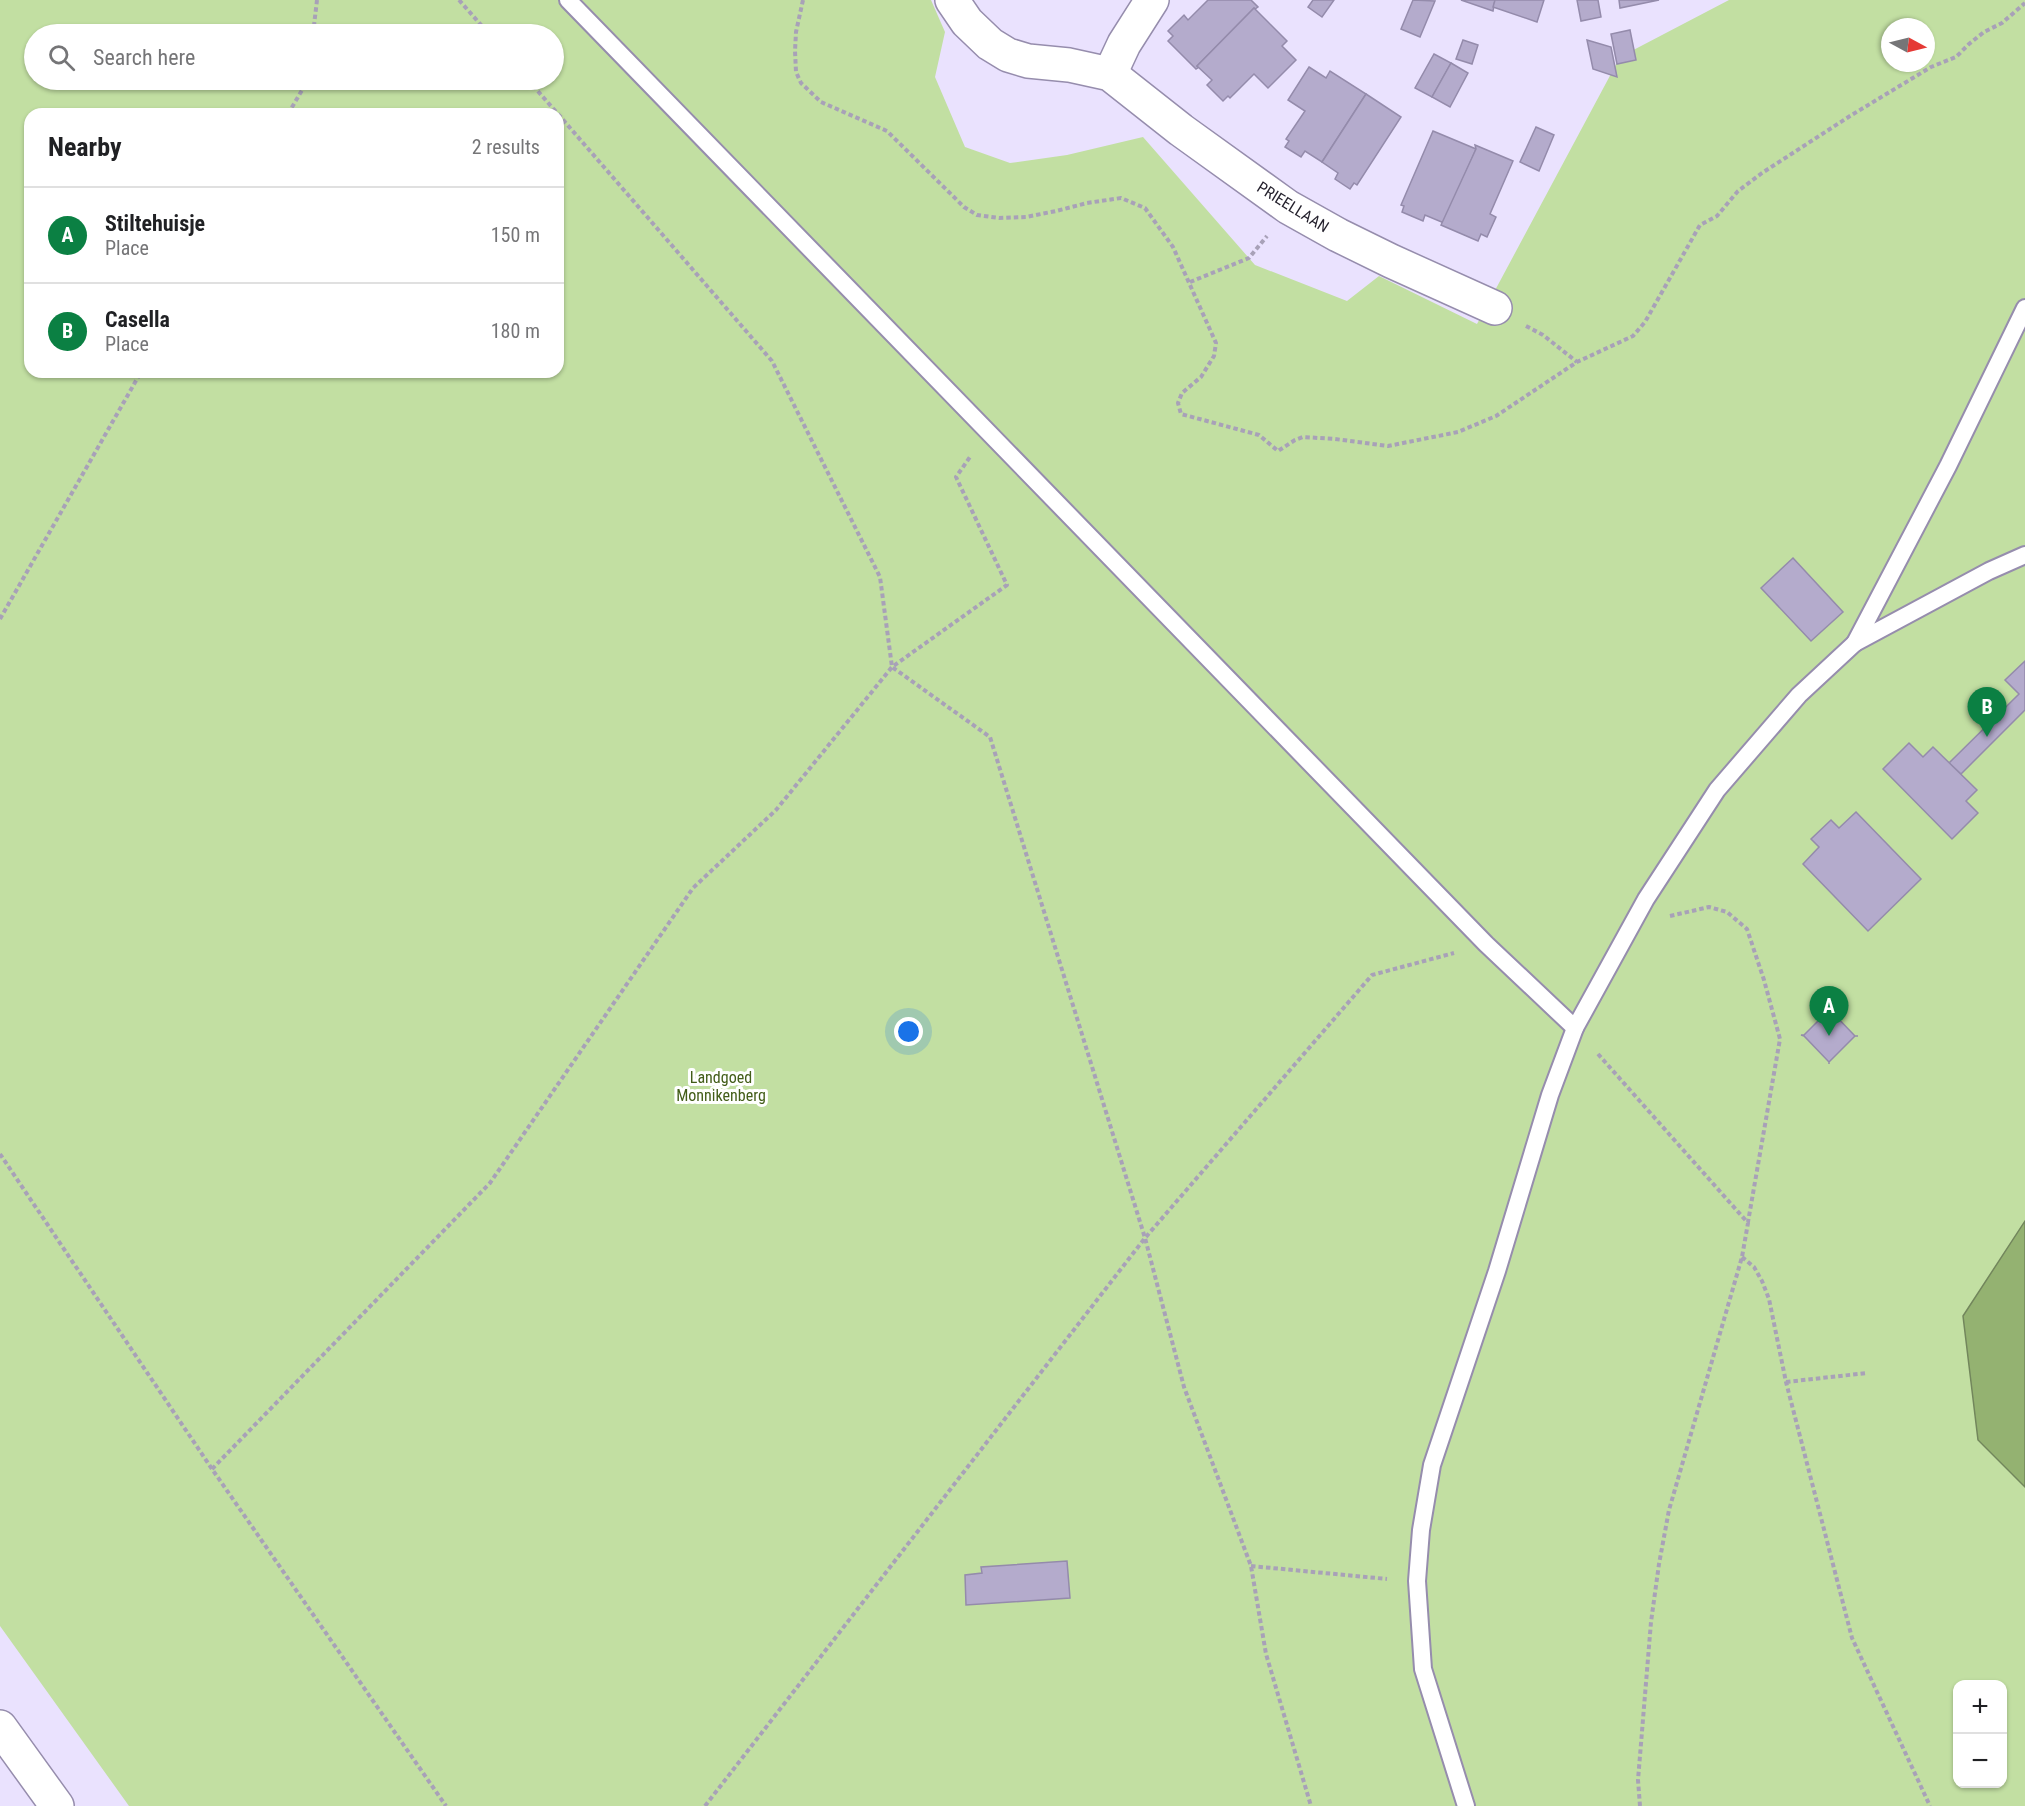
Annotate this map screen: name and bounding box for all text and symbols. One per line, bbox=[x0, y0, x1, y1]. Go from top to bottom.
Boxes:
north arrow bbox=[1881, 18, 1935, 72]
search box bbox=[24, 24, 564, 90]
icon: search bbox=[45, 41, 78, 74]
text: Search here bbox=[93, 45, 195, 70]
text: Nearby bbox=[48, 132, 122, 162]
text: 2 results bbox=[472, 135, 540, 159]
street label: PRIEELLAAN bbox=[1254, 177, 1332, 237]
text: Stiltehuisje bbox=[105, 211, 205, 236]
text: A bbox=[62, 223, 73, 247]
text: 150 m bbox=[491, 223, 540, 247]
text: Place bbox=[105, 236, 149, 260]
text: Casella bbox=[105, 307, 170, 332]
text: B bbox=[62, 319, 73, 343]
text: 180 m bbox=[491, 319, 540, 343]
text: Place bbox=[105, 332, 149, 356]
pin: B bbox=[1968, 688, 2006, 737]
pin: A bbox=[1810, 986, 1848, 1036]
your location bbox=[894, 1017, 923, 1046]
park label: Landgoed Monnikenberg bbox=[676, 1068, 766, 1105]
map controls bbox=[1953, 1680, 2007, 1788]
button: + bbox=[1953, 1680, 2007, 1734]
button: − bbox=[1953, 1734, 2007, 1788]

